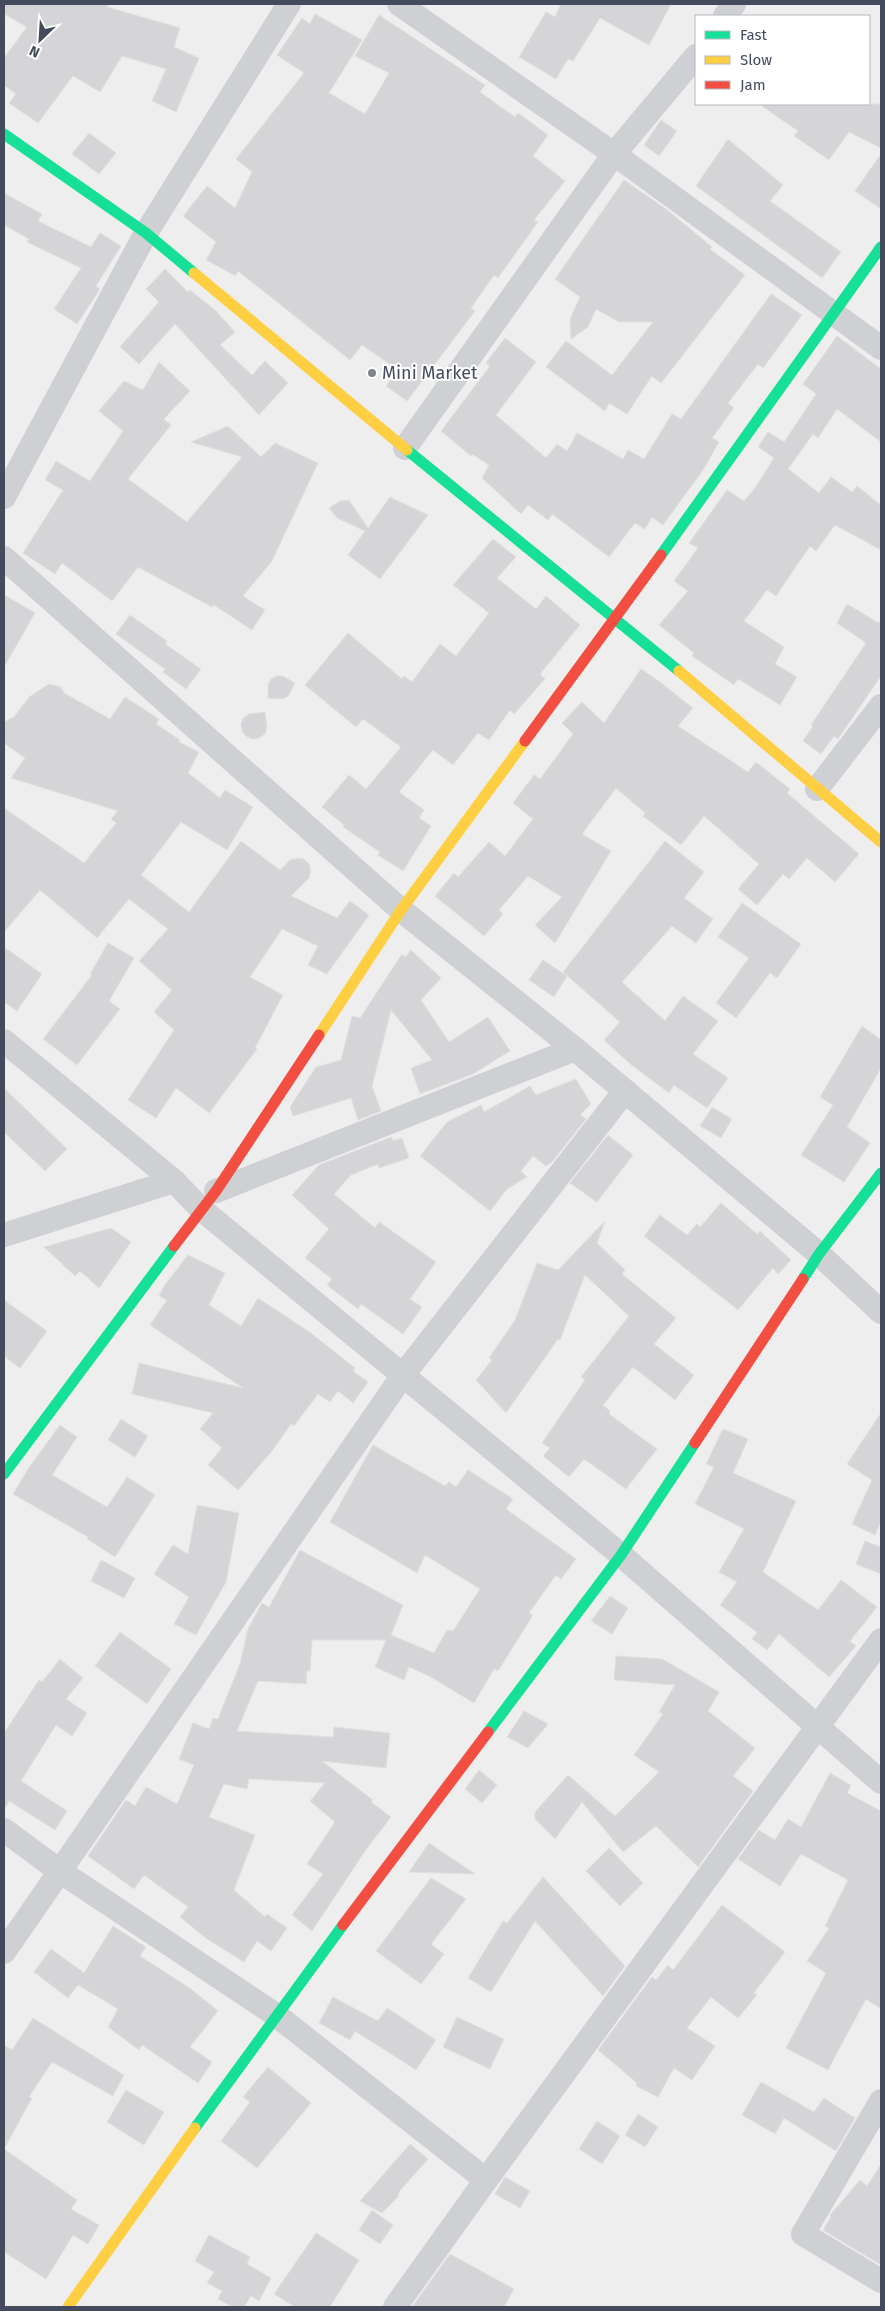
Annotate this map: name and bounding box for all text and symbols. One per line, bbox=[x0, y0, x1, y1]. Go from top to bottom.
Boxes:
north arrow bbox=[15, 15, 65, 65]
legend bbox=[695, 15, 870, 105]
text: Fast bbox=[740, 26, 767, 44]
text: N bbox=[27, 42, 43, 61]
text: Slow bbox=[740, 51, 772, 69]
text: Jam bbox=[740, 76, 766, 94]
place label: Mini Market bbox=[382, 362, 478, 384]
marker: Mini Market bbox=[366, 367, 378, 379]

